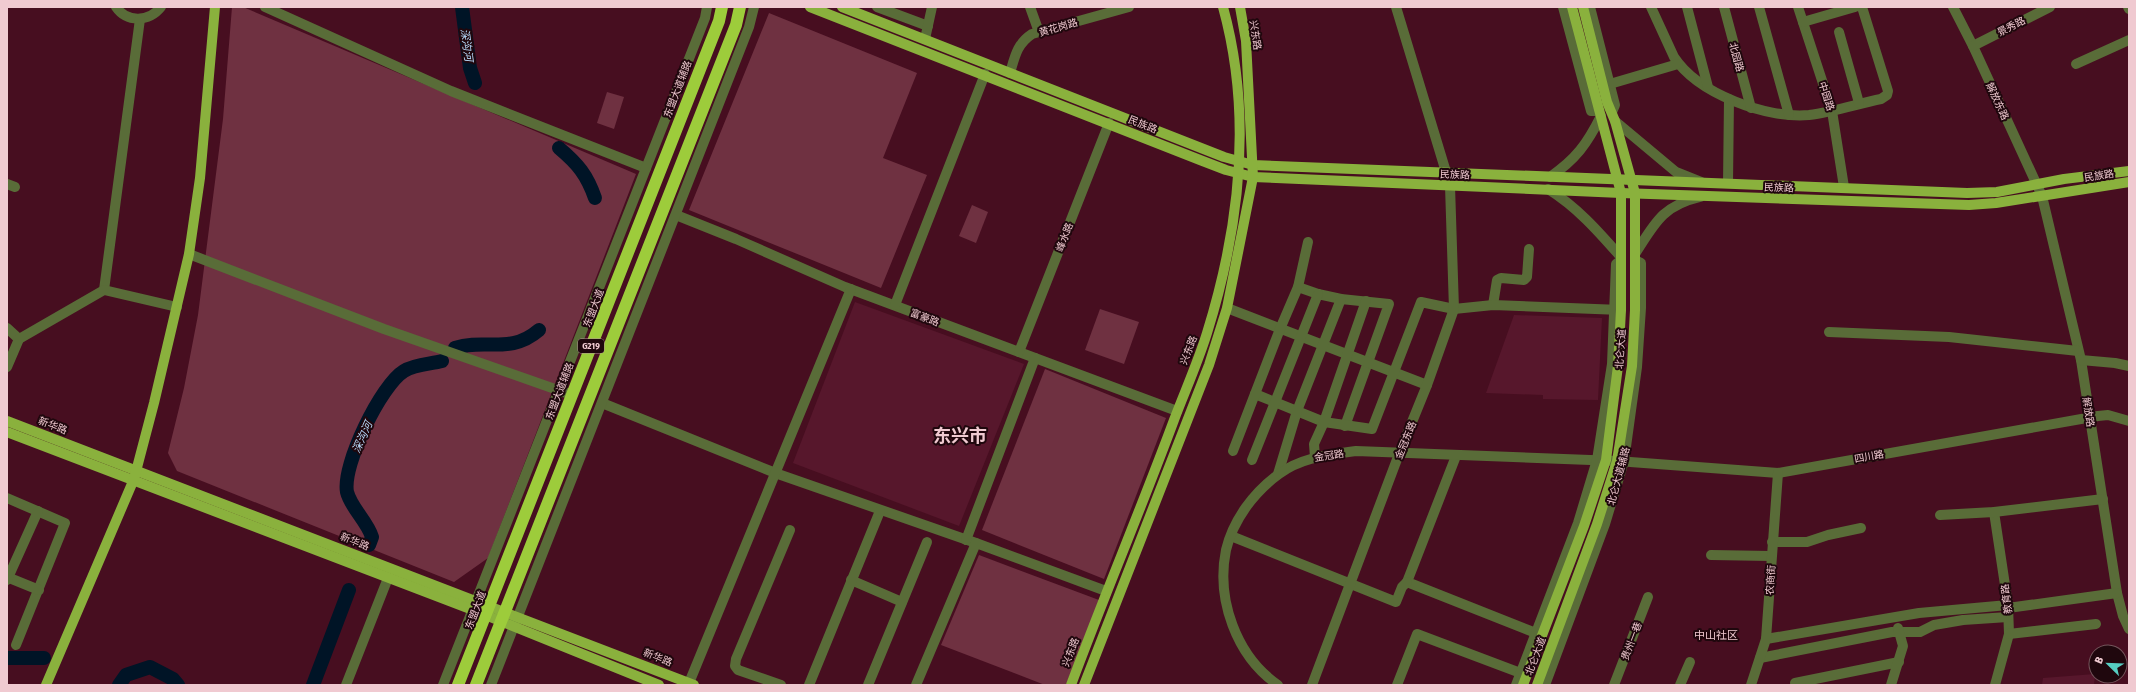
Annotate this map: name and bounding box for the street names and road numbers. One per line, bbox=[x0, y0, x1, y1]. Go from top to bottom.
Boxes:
street label: 景秀路 bbox=[1995, 15, 2028, 39]
street label: 黄花岗路 bbox=[1037, 17, 1079, 39]
street label: 兴东路 bbox=[1247, 19, 1263, 51]
street label: 北园路 bbox=[1726, 41, 1746, 73]
street label: 东盟大道辅路 bbox=[662, 59, 694, 120]
street label: 中园路 bbox=[1816, 80, 1836, 112]
street label: 解放东路 bbox=[1983, 81, 2011, 122]
street label: 民族路 bbox=[1126, 114, 1159, 136]
street label: 民族路 bbox=[1440, 168, 1470, 182]
street label: 民族路 bbox=[2083, 168, 2115, 184]
street label: 民族路 bbox=[1764, 181, 1794, 195]
street label: 峰水路 bbox=[1054, 221, 1076, 254]
street label: 东盟大道 bbox=[581, 288, 607, 329]
street label: 富豪路 bbox=[908, 307, 941, 329]
street label: 北仑大道 bbox=[1614, 329, 1628, 369]
street label: 兴东路 bbox=[1178, 334, 1200, 367]
road number: G219 bbox=[578, 339, 604, 353]
street label: 东盟大道辅路 bbox=[544, 361, 576, 422]
street label: 解放路 bbox=[2080, 396, 2096, 428]
street label: 新华路 bbox=[36, 415, 69, 437]
street label: 金冠东路 bbox=[1393, 420, 1419, 461]
street label: 北仑大道辅路 bbox=[1605, 446, 1633, 507]
street label: 金冠路 bbox=[1313, 448, 1345, 464]
street label: 四川路 bbox=[1853, 448, 1885, 465]
street label: 新华路 bbox=[338, 531, 371, 553]
street label: 农商街 bbox=[1764, 565, 1778, 595]
street label: 教育路 bbox=[1999, 583, 2015, 614]
street label: 东盟大道 bbox=[463, 590, 489, 631]
street label: 贵州一巷 bbox=[1619, 621, 1645, 662]
street label: 兴东路 bbox=[1060, 636, 1082, 669]
street label: 北仑大道 bbox=[1523, 636, 1549, 677]
street label: 新华路 bbox=[641, 647, 674, 669]

